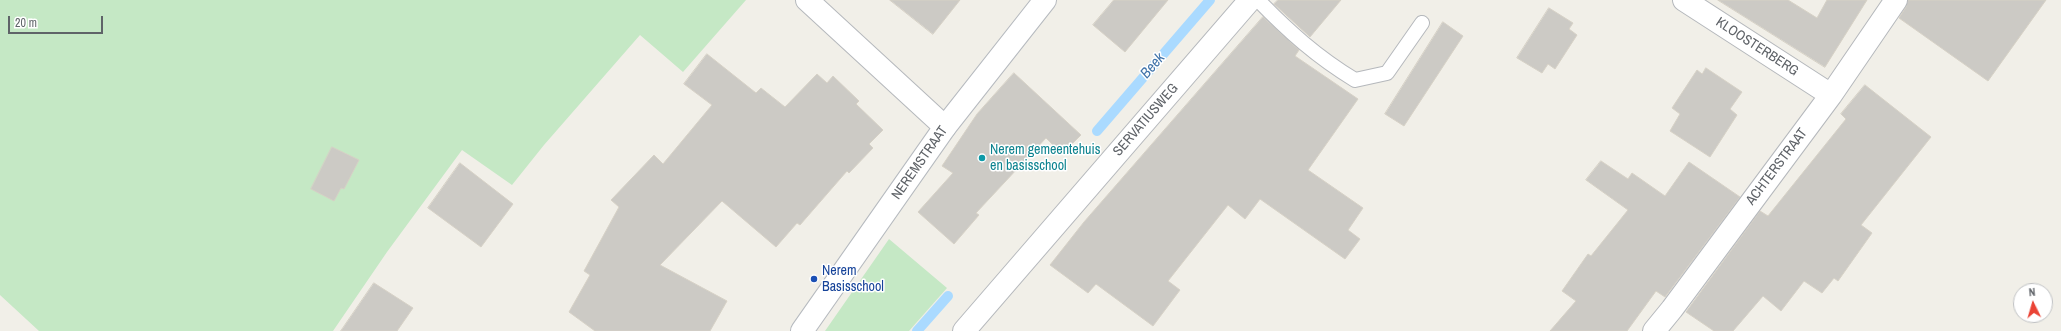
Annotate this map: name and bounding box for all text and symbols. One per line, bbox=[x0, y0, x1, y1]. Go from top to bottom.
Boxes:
scale bar bbox=[10, 8, 105, 34]
street label: KLOOSTERBERG bbox=[1713, 14, 1801, 80]
text: 20 m bbox=[15, 15, 37, 31]
water label: Beek bbox=[1137, 50, 1169, 82]
street label: SERVATIUSWEG bbox=[1110, 80, 1182, 160]
street label: NEREMSTRAAT bbox=[888, 123, 952, 203]
street label: ACHTERSTRAAT bbox=[1743, 125, 1811, 209]
place label: Nerem gemeentehuis en basisschool bbox=[990, 142, 1100, 174]
marker: Nerem gemeentehuis en basisschool bbox=[977, 153, 987, 163]
place label: Nerem Basisschool bbox=[822, 263, 884, 296]
marker: Nerem Basisschool bbox=[809, 274, 819, 284]
north arrow bbox=[2013, 283, 2053, 323]
text: N bbox=[2028, 285, 2036, 299]

